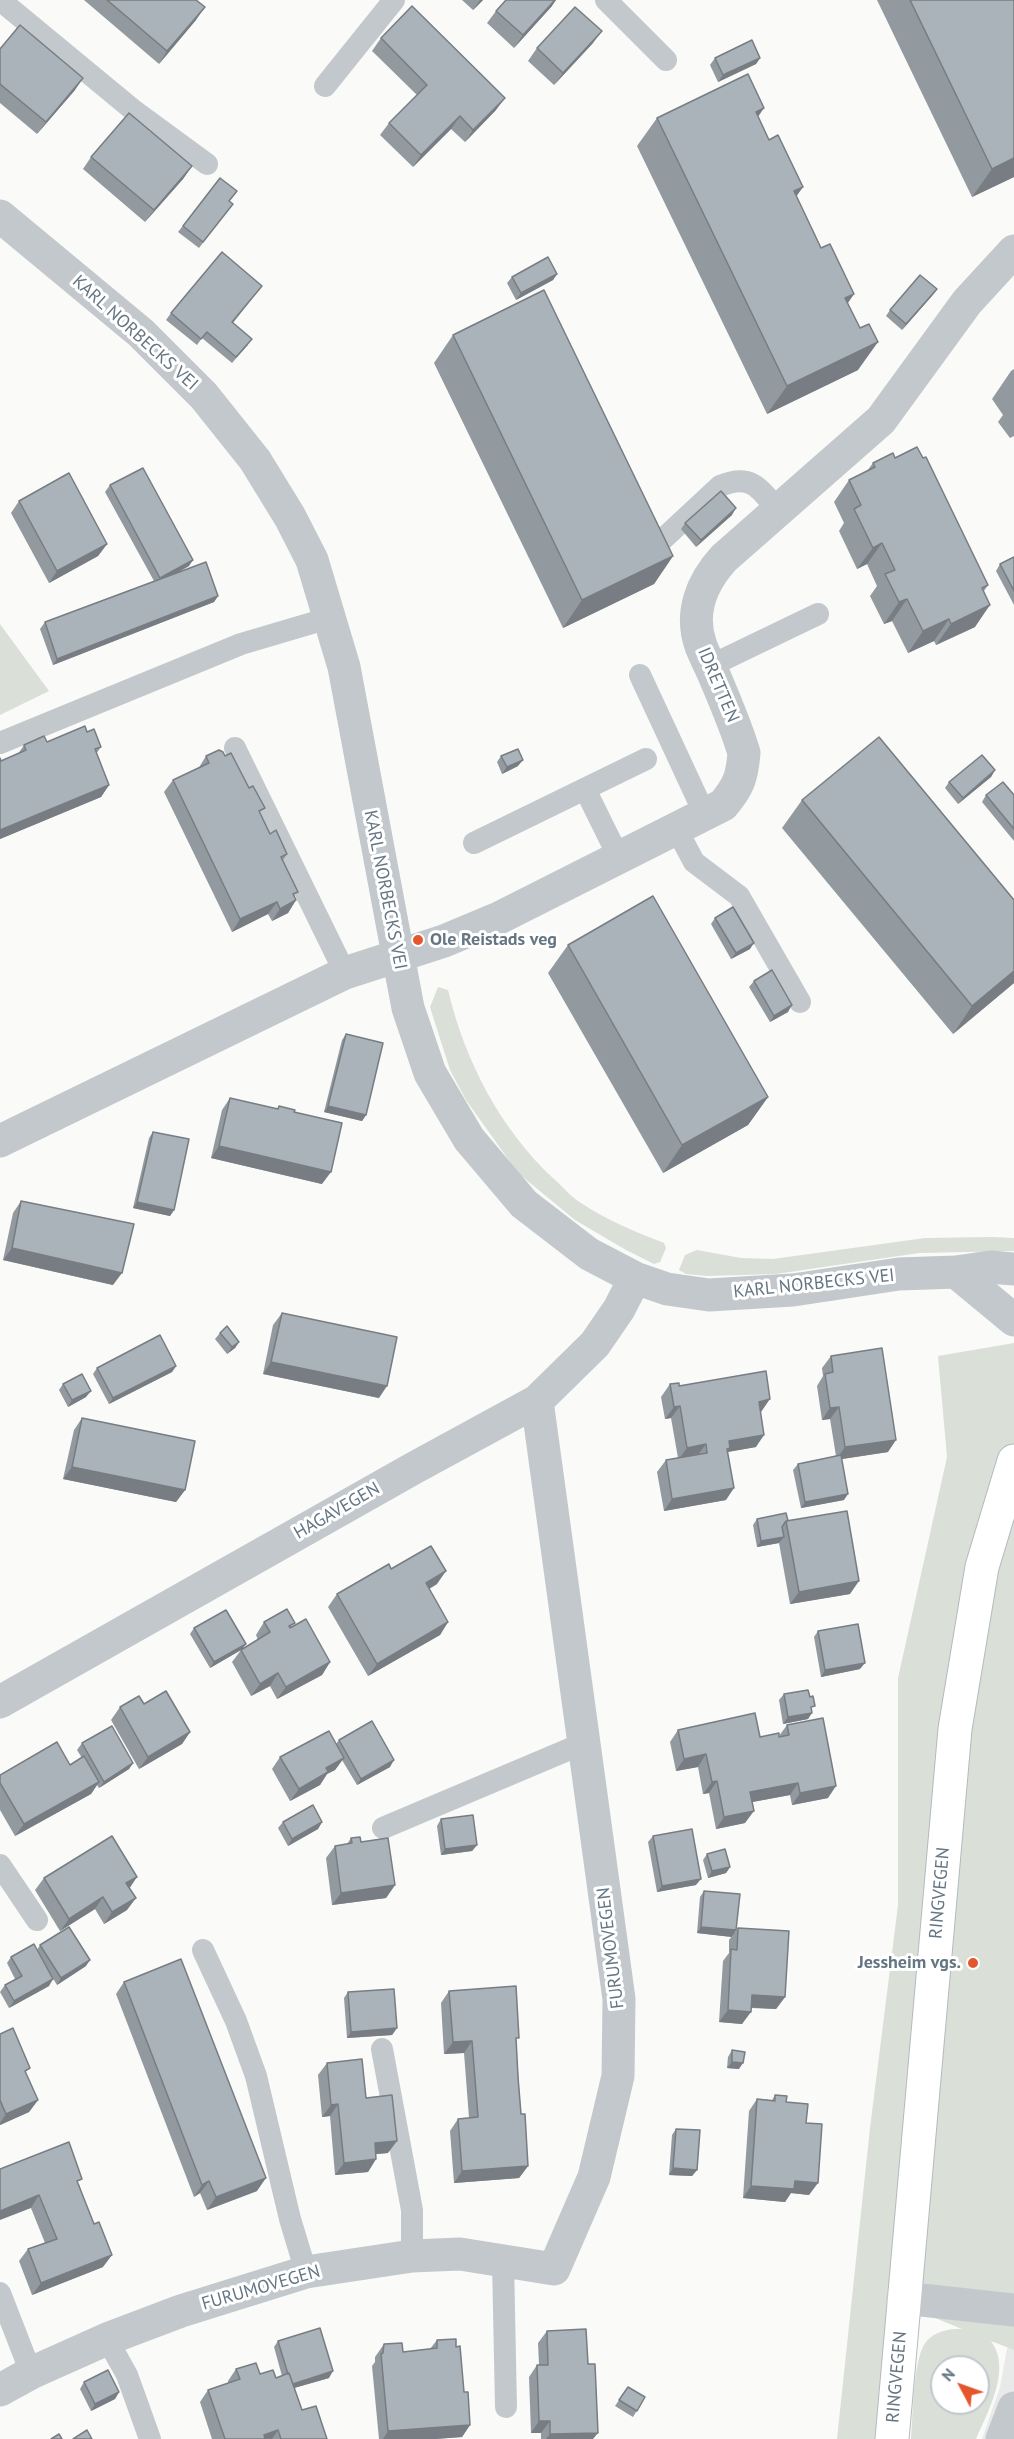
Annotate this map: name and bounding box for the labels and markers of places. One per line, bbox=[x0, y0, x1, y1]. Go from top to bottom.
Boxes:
place label: Ole Reistads veg bbox=[430, 929, 557, 951]
marker: Ole Reistads veg bbox=[411, 933, 425, 947]
place label: Jessheim vgs. bbox=[858, 1952, 961, 1974]
marker: Jessheim vgs. bbox=[966, 1956, 980, 1970]

